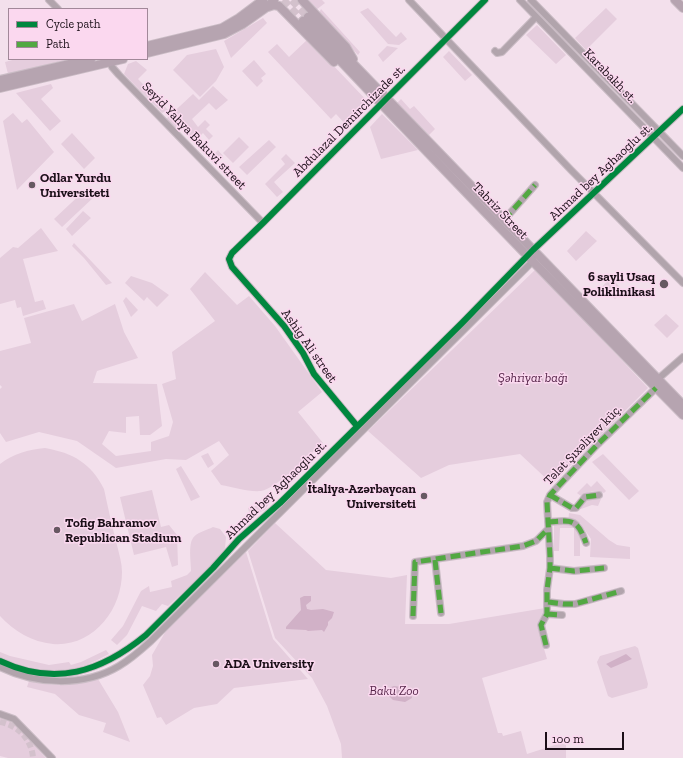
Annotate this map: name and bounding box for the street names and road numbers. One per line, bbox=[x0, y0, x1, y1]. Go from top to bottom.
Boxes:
street label: Karabakh st. bbox=[580, 45, 640, 107]
street label: Abdulazal Demirchizade st. bbox=[290, 62, 408, 180]
street label: Seyid Yahya Bakuvi street bbox=[139, 79, 249, 193]
street label: Ahmad bey Aghaoglu st. bbox=[546, 120, 656, 224]
street label: Tabriz Street bbox=[469, 179, 531, 243]
street label: Ashig Ali street bbox=[278, 306, 340, 386]
street label: Tələt Şıxəliyev küç. bbox=[541, 402, 625, 488]
street label: Ahmad bey Aghaoglu st. bbox=[222, 437, 330, 543]

